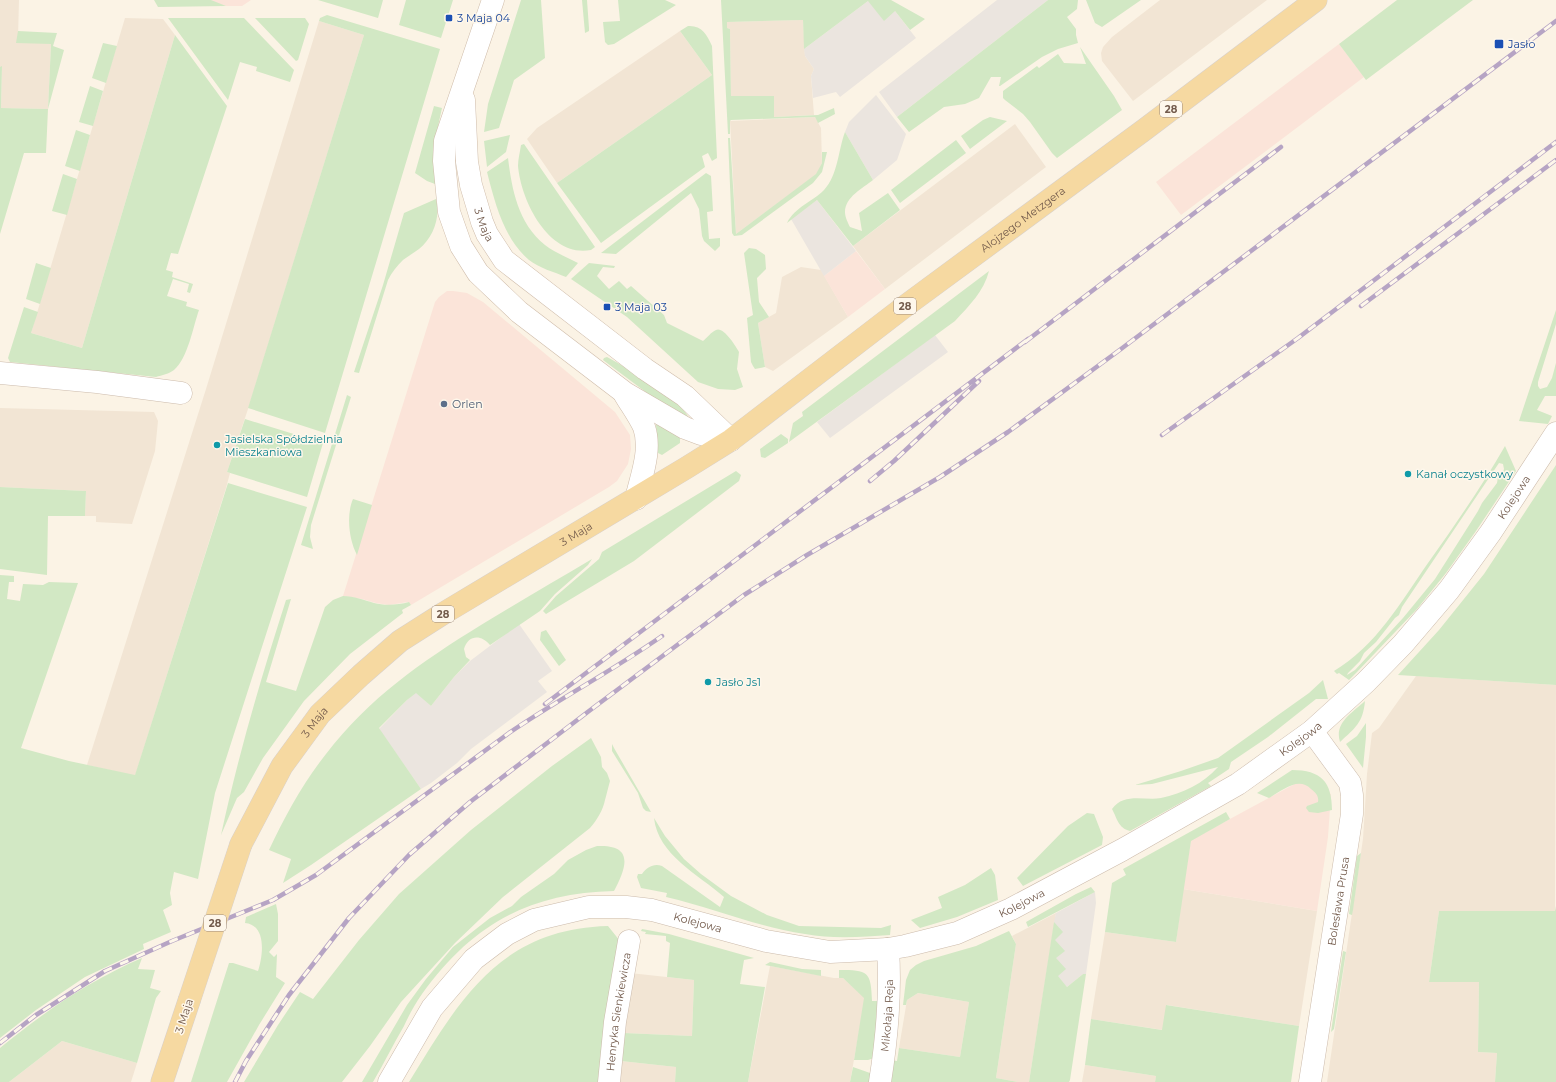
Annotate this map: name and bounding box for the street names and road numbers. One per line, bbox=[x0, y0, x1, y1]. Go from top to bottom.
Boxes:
road number: 28 bbox=[1160, 101, 1182, 117]
street label: Alojzego Metzgera bbox=[978, 183, 1068, 255]
street label: 3 Maja bbox=[471, 206, 497, 244]
road number: 28 bbox=[894, 298, 916, 314]
street label: Kolejowa bbox=[1494, 473, 1533, 522]
street label: 3 Maja bbox=[557, 519, 595, 549]
road number: 28 bbox=[432, 606, 454, 622]
street label: 3 Maja bbox=[298, 703, 331, 740]
street label: Kolejowa bbox=[1276, 718, 1325, 759]
street label: Bolesława Prusa bbox=[1324, 856, 1352, 947]
street label: Kolejowa bbox=[997, 885, 1047, 921]
street label: Kolejowa bbox=[672, 909, 724, 936]
road number: 28 bbox=[204, 915, 226, 931]
street label: Henryka Sienkiewicza bbox=[603, 951, 634, 1072]
street label: Mikołaja Reja bbox=[877, 979, 896, 1052]
street label: 3 Maja bbox=[172, 997, 196, 1035]

